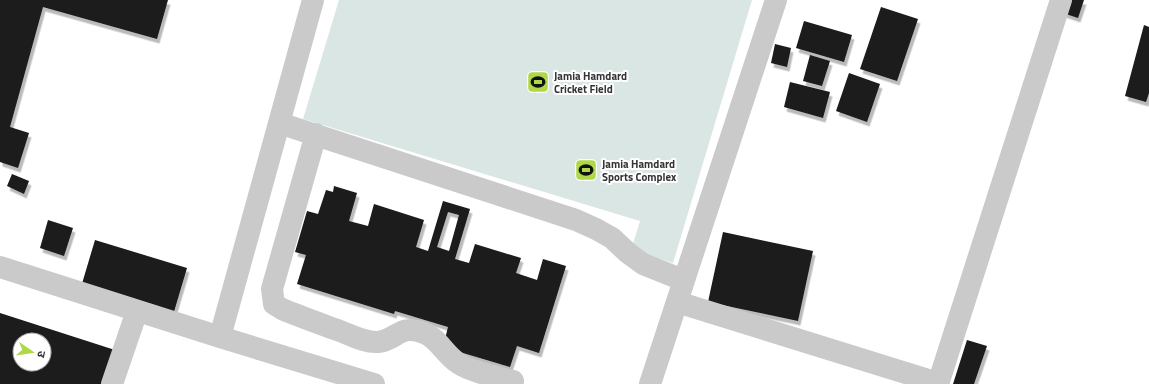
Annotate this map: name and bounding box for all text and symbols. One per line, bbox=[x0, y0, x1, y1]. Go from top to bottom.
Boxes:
place label: Jamia Hamdard Cricket Field bbox=[554, 68, 627, 97]
sports icon: Jamia Hamdard Cricket Field bbox=[525, 69, 551, 95]
place label: Jamia Hamdard Sports Complex bbox=[602, 156, 677, 185]
sports icon: Jamia Hamdard Sports Complex bbox=[573, 157, 599, 183]
north arrow bbox=[12, 332, 52, 372]
text: उ bbox=[33, 349, 50, 360]

